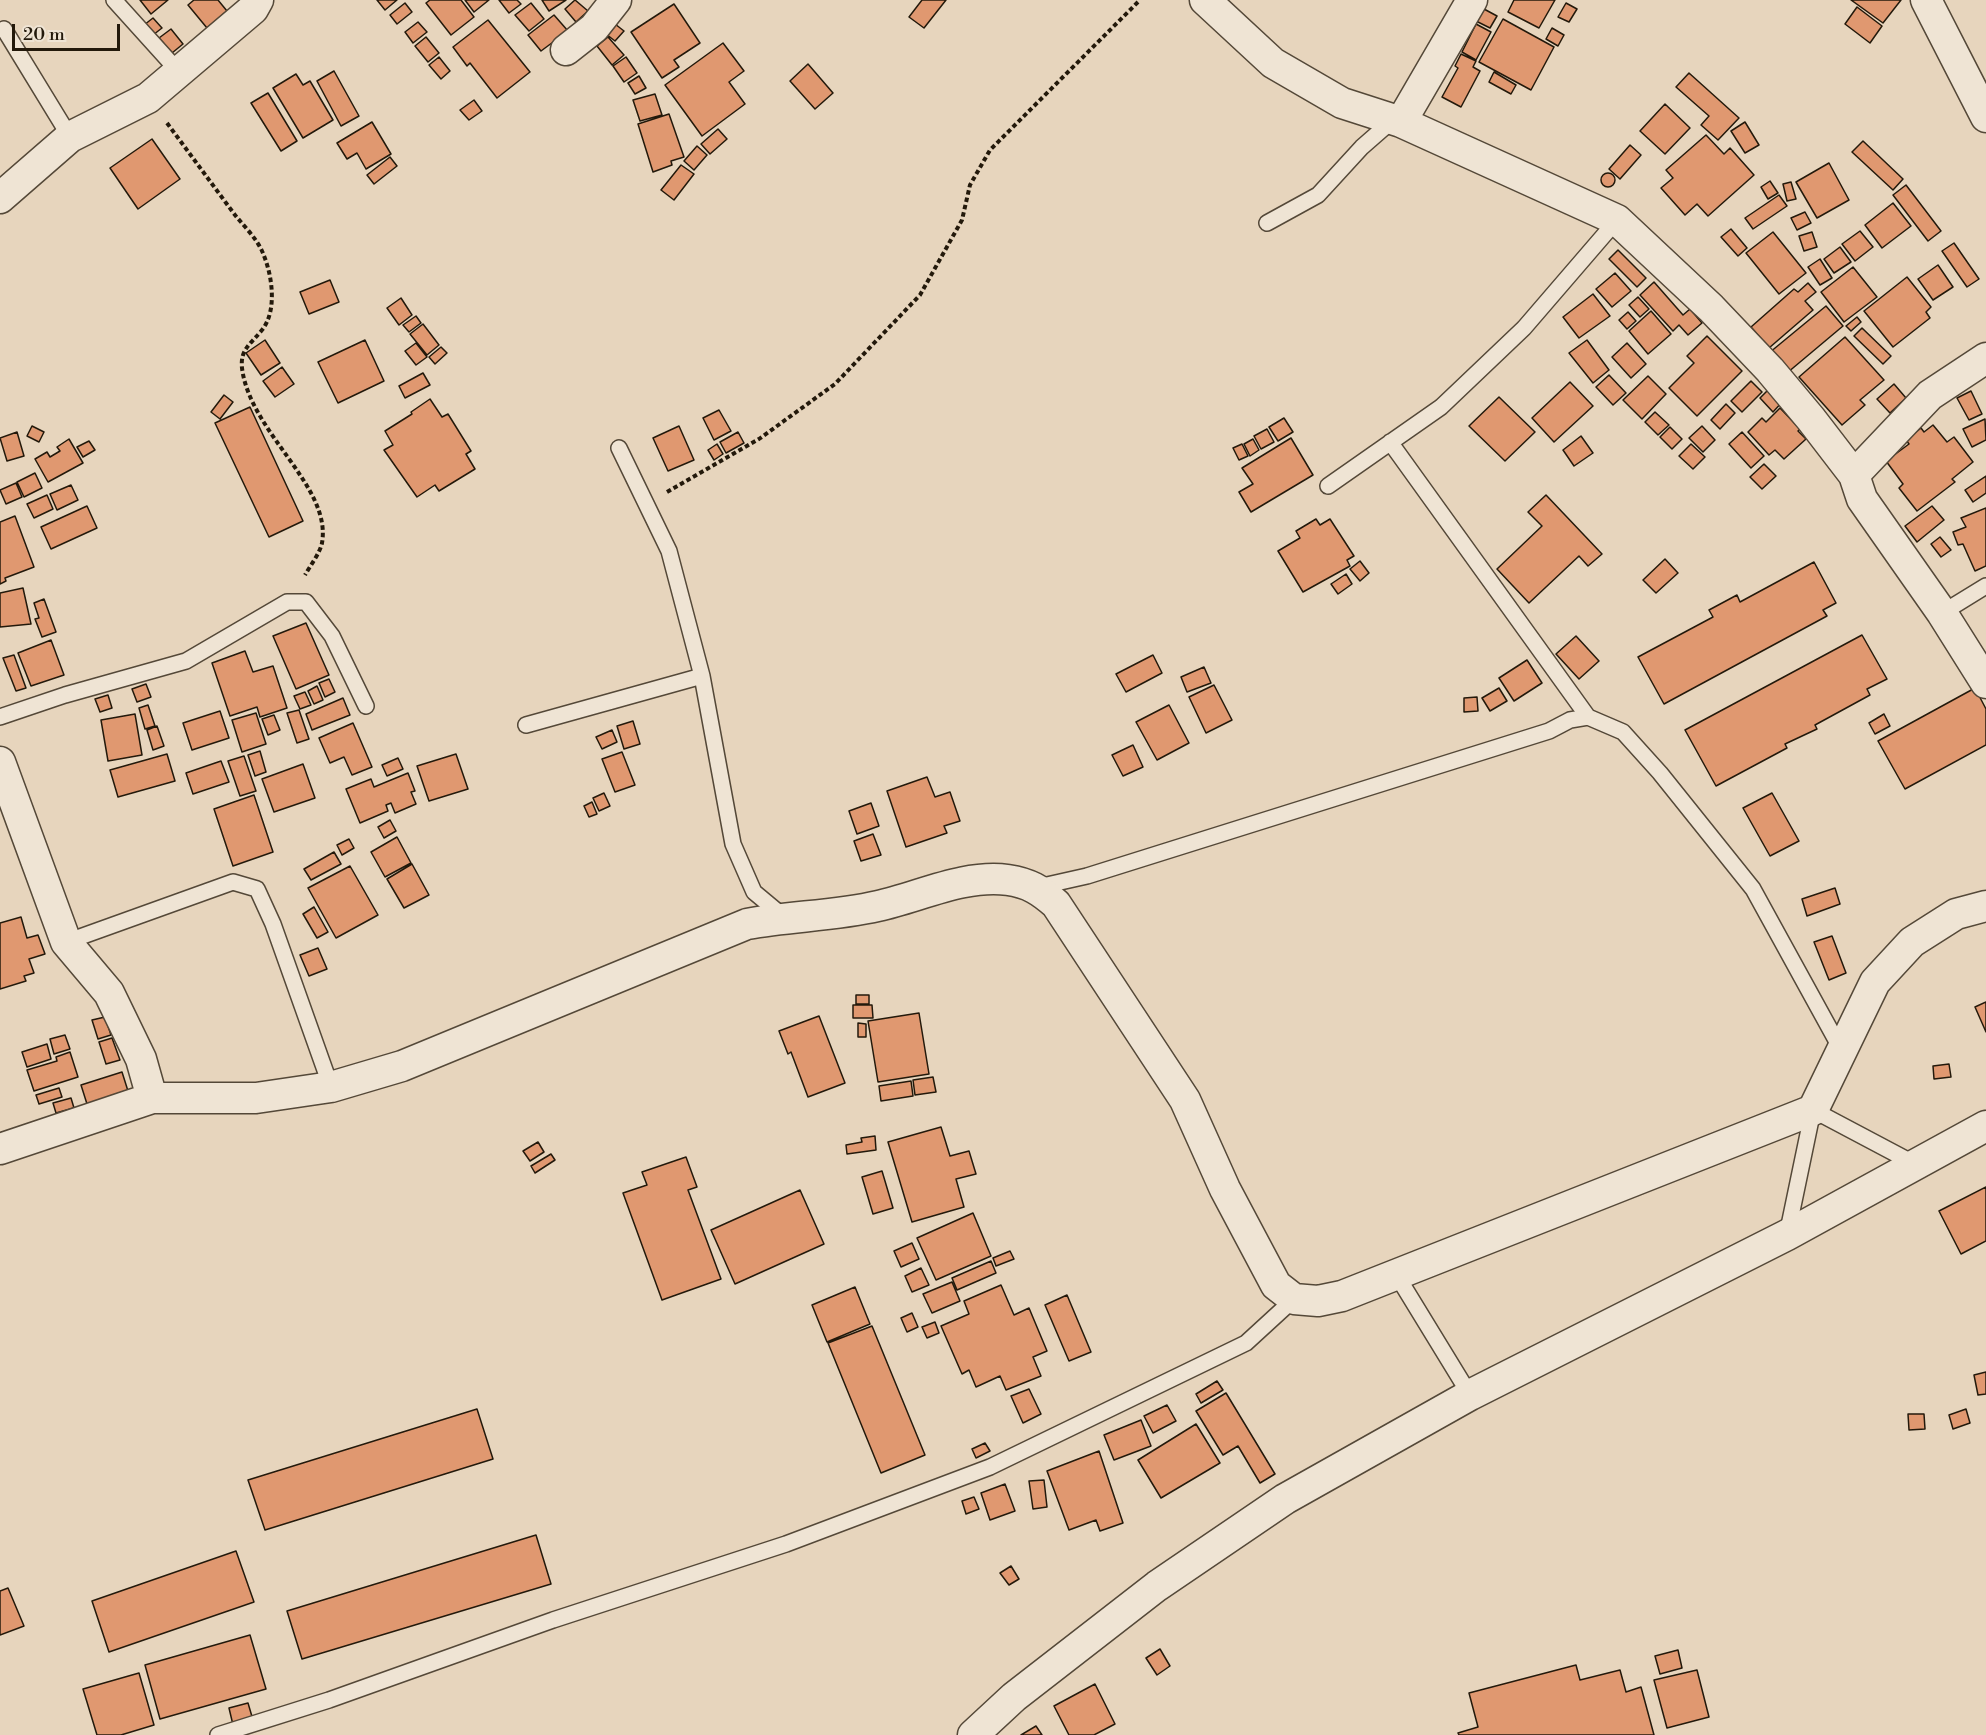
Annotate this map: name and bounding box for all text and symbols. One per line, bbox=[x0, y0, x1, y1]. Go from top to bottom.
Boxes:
scale bar bbox=[15, 12, 123, 50]
text: 20 m bbox=[23, 23, 65, 46]

